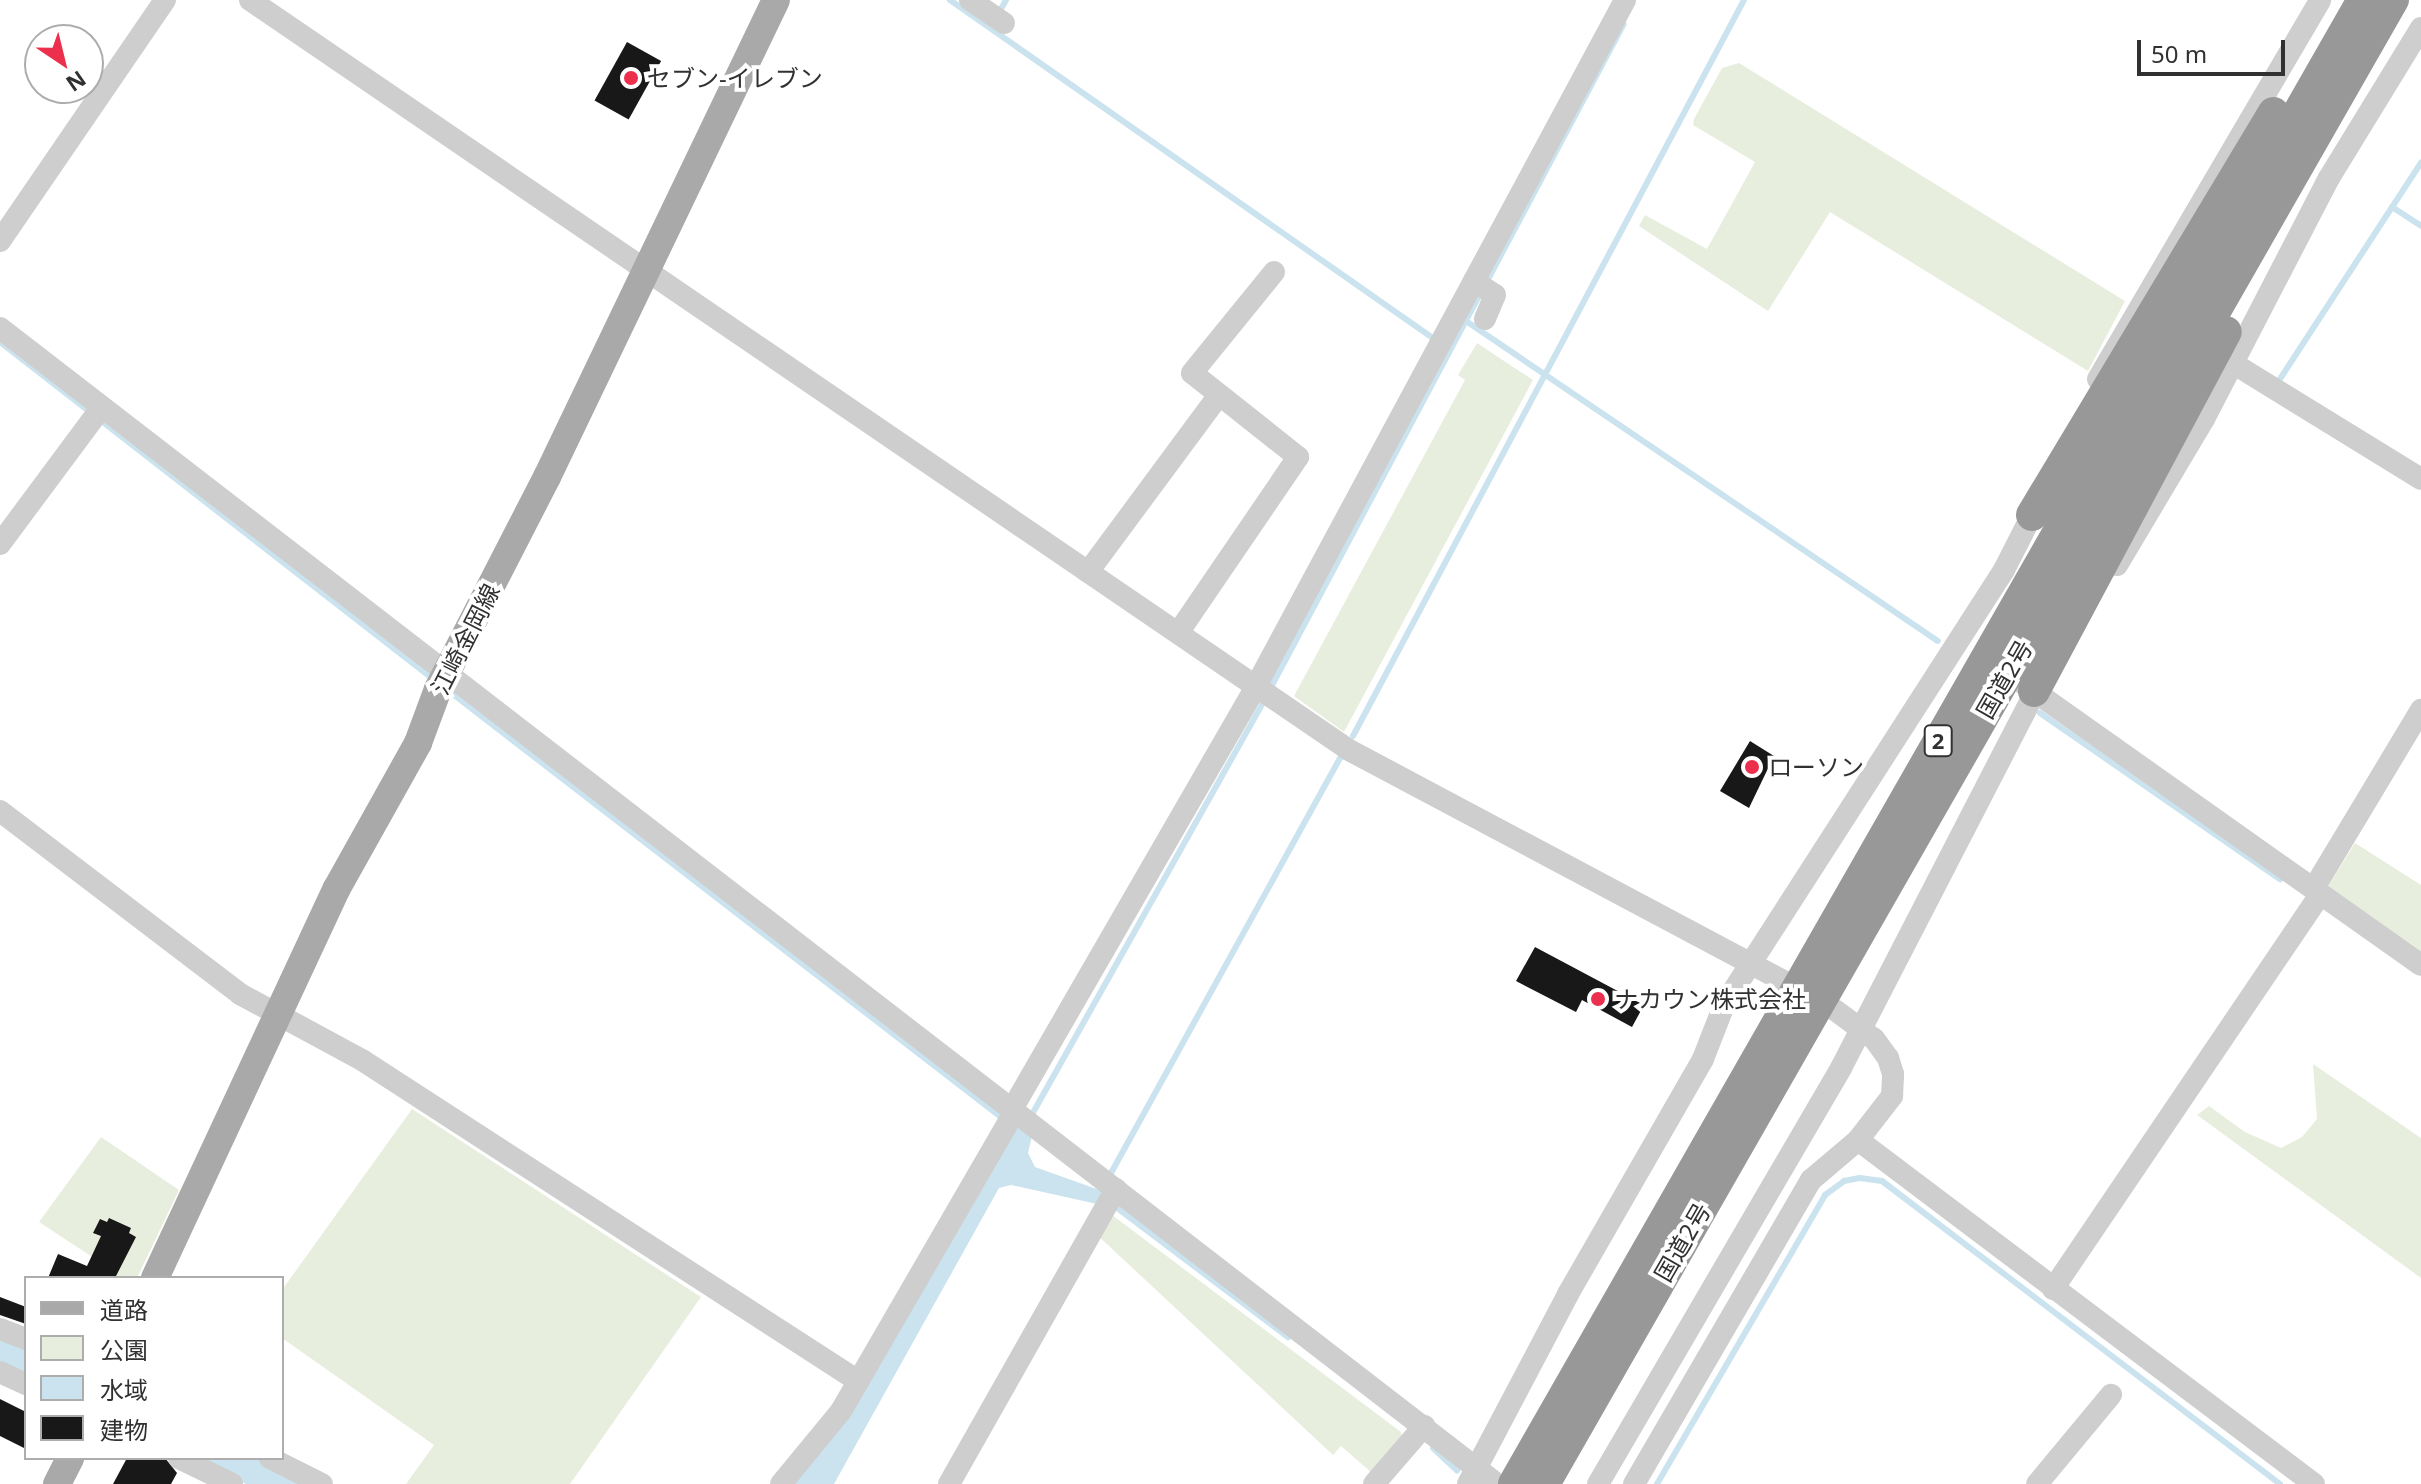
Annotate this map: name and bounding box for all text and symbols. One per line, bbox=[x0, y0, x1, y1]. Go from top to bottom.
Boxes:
north arrow bbox=[24, 24, 104, 104]
scale bar bbox=[2141, 24, 2289, 74]
text: 50 m bbox=[2151, 37, 2207, 70]
place label: セブン-イレブン bbox=[647, 64, 823, 92]
text: N bbox=[61, 65, 93, 99]
marker: セブン-イレブン bbox=[622, 69, 640, 87]
street label: 江崎金岡線 bbox=[425, 579, 505, 699]
street label: 国道2号 bbox=[1970, 635, 2038, 723]
road number: 2 bbox=[1922, 723, 1954, 759]
place label: ローソン bbox=[1768, 753, 1864, 781]
marker: ローソン bbox=[1743, 758, 1761, 776]
place label: ナカウン株式会社 bbox=[1614, 985, 1806, 1013]
marker: ナカウン株式会社 bbox=[1589, 990, 1607, 1008]
street label: 国道2号 bbox=[1648, 1198, 1716, 1286]
legend bbox=[24, 1276, 284, 1460]
text: 道路 bbox=[100, 1293, 148, 1326]
text: 公園 bbox=[100, 1333, 148, 1366]
text: 水域 bbox=[100, 1373, 148, 1406]
text: 建物 bbox=[100, 1413, 148, 1446]

